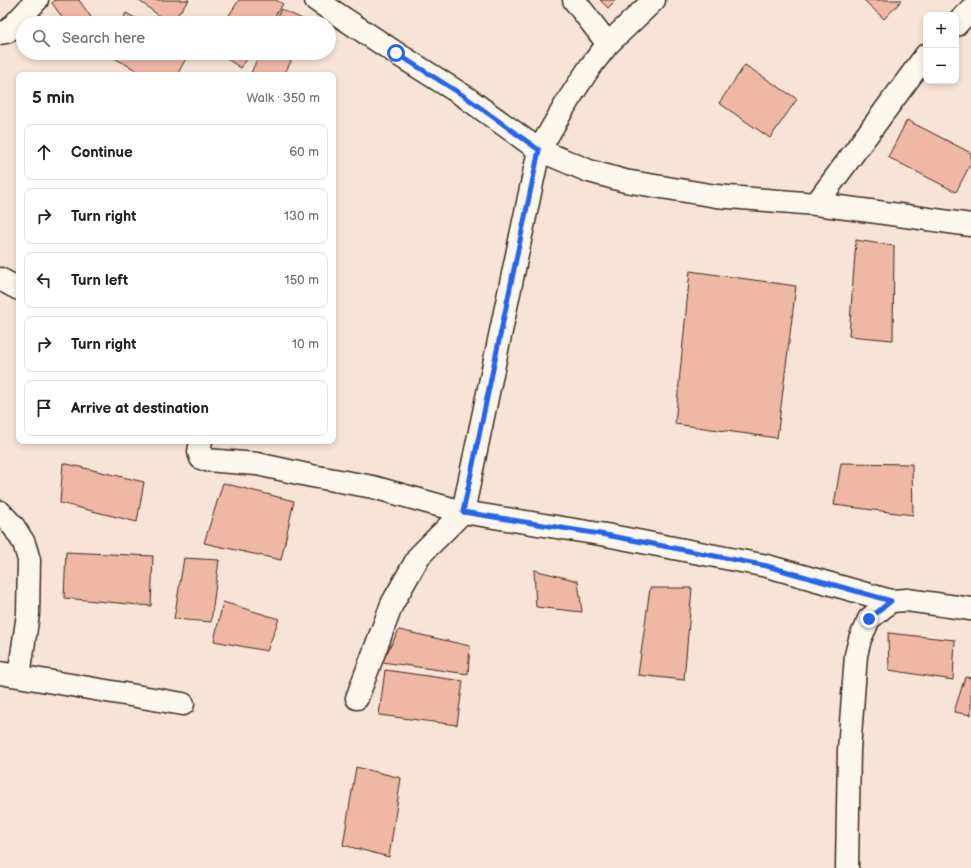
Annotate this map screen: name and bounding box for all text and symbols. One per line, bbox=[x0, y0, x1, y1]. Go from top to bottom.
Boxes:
map controls bbox=[923, 12, 959, 84]
button: + bbox=[923, 12, 959, 48]
search box bbox=[16, 16, 336, 60]
icon: search bbox=[30, 27, 52, 49]
text: Search here bbox=[62, 29, 145, 48]
route start bbox=[387, 44, 405, 62]
button: − bbox=[923, 48, 959, 84]
text: 5 min bbox=[32, 88, 75, 108]
text: Walk · 350 m bbox=[246, 90, 320, 106]
icon: ahead bbox=[33, 141, 55, 163]
text: Continue bbox=[71, 143, 133, 162]
text: 60 m bbox=[289, 144, 319, 160]
icon: right bbox=[33, 205, 55, 227]
text: Turn right bbox=[71, 207, 136, 226]
text: 130 m bbox=[284, 208, 319, 224]
icon: left bbox=[33, 269, 55, 291]
text: Turn left bbox=[71, 271, 128, 290]
text: 150 m bbox=[285, 272, 319, 288]
icon: right bbox=[33, 333, 55, 355]
text: Turn right bbox=[71, 335, 136, 354]
text: 10 m bbox=[292, 336, 319, 352]
icon: arrive bbox=[33, 397, 55, 419]
text: Arrive at destination bbox=[71, 399, 209, 418]
route end bbox=[860, 610, 878, 628]

